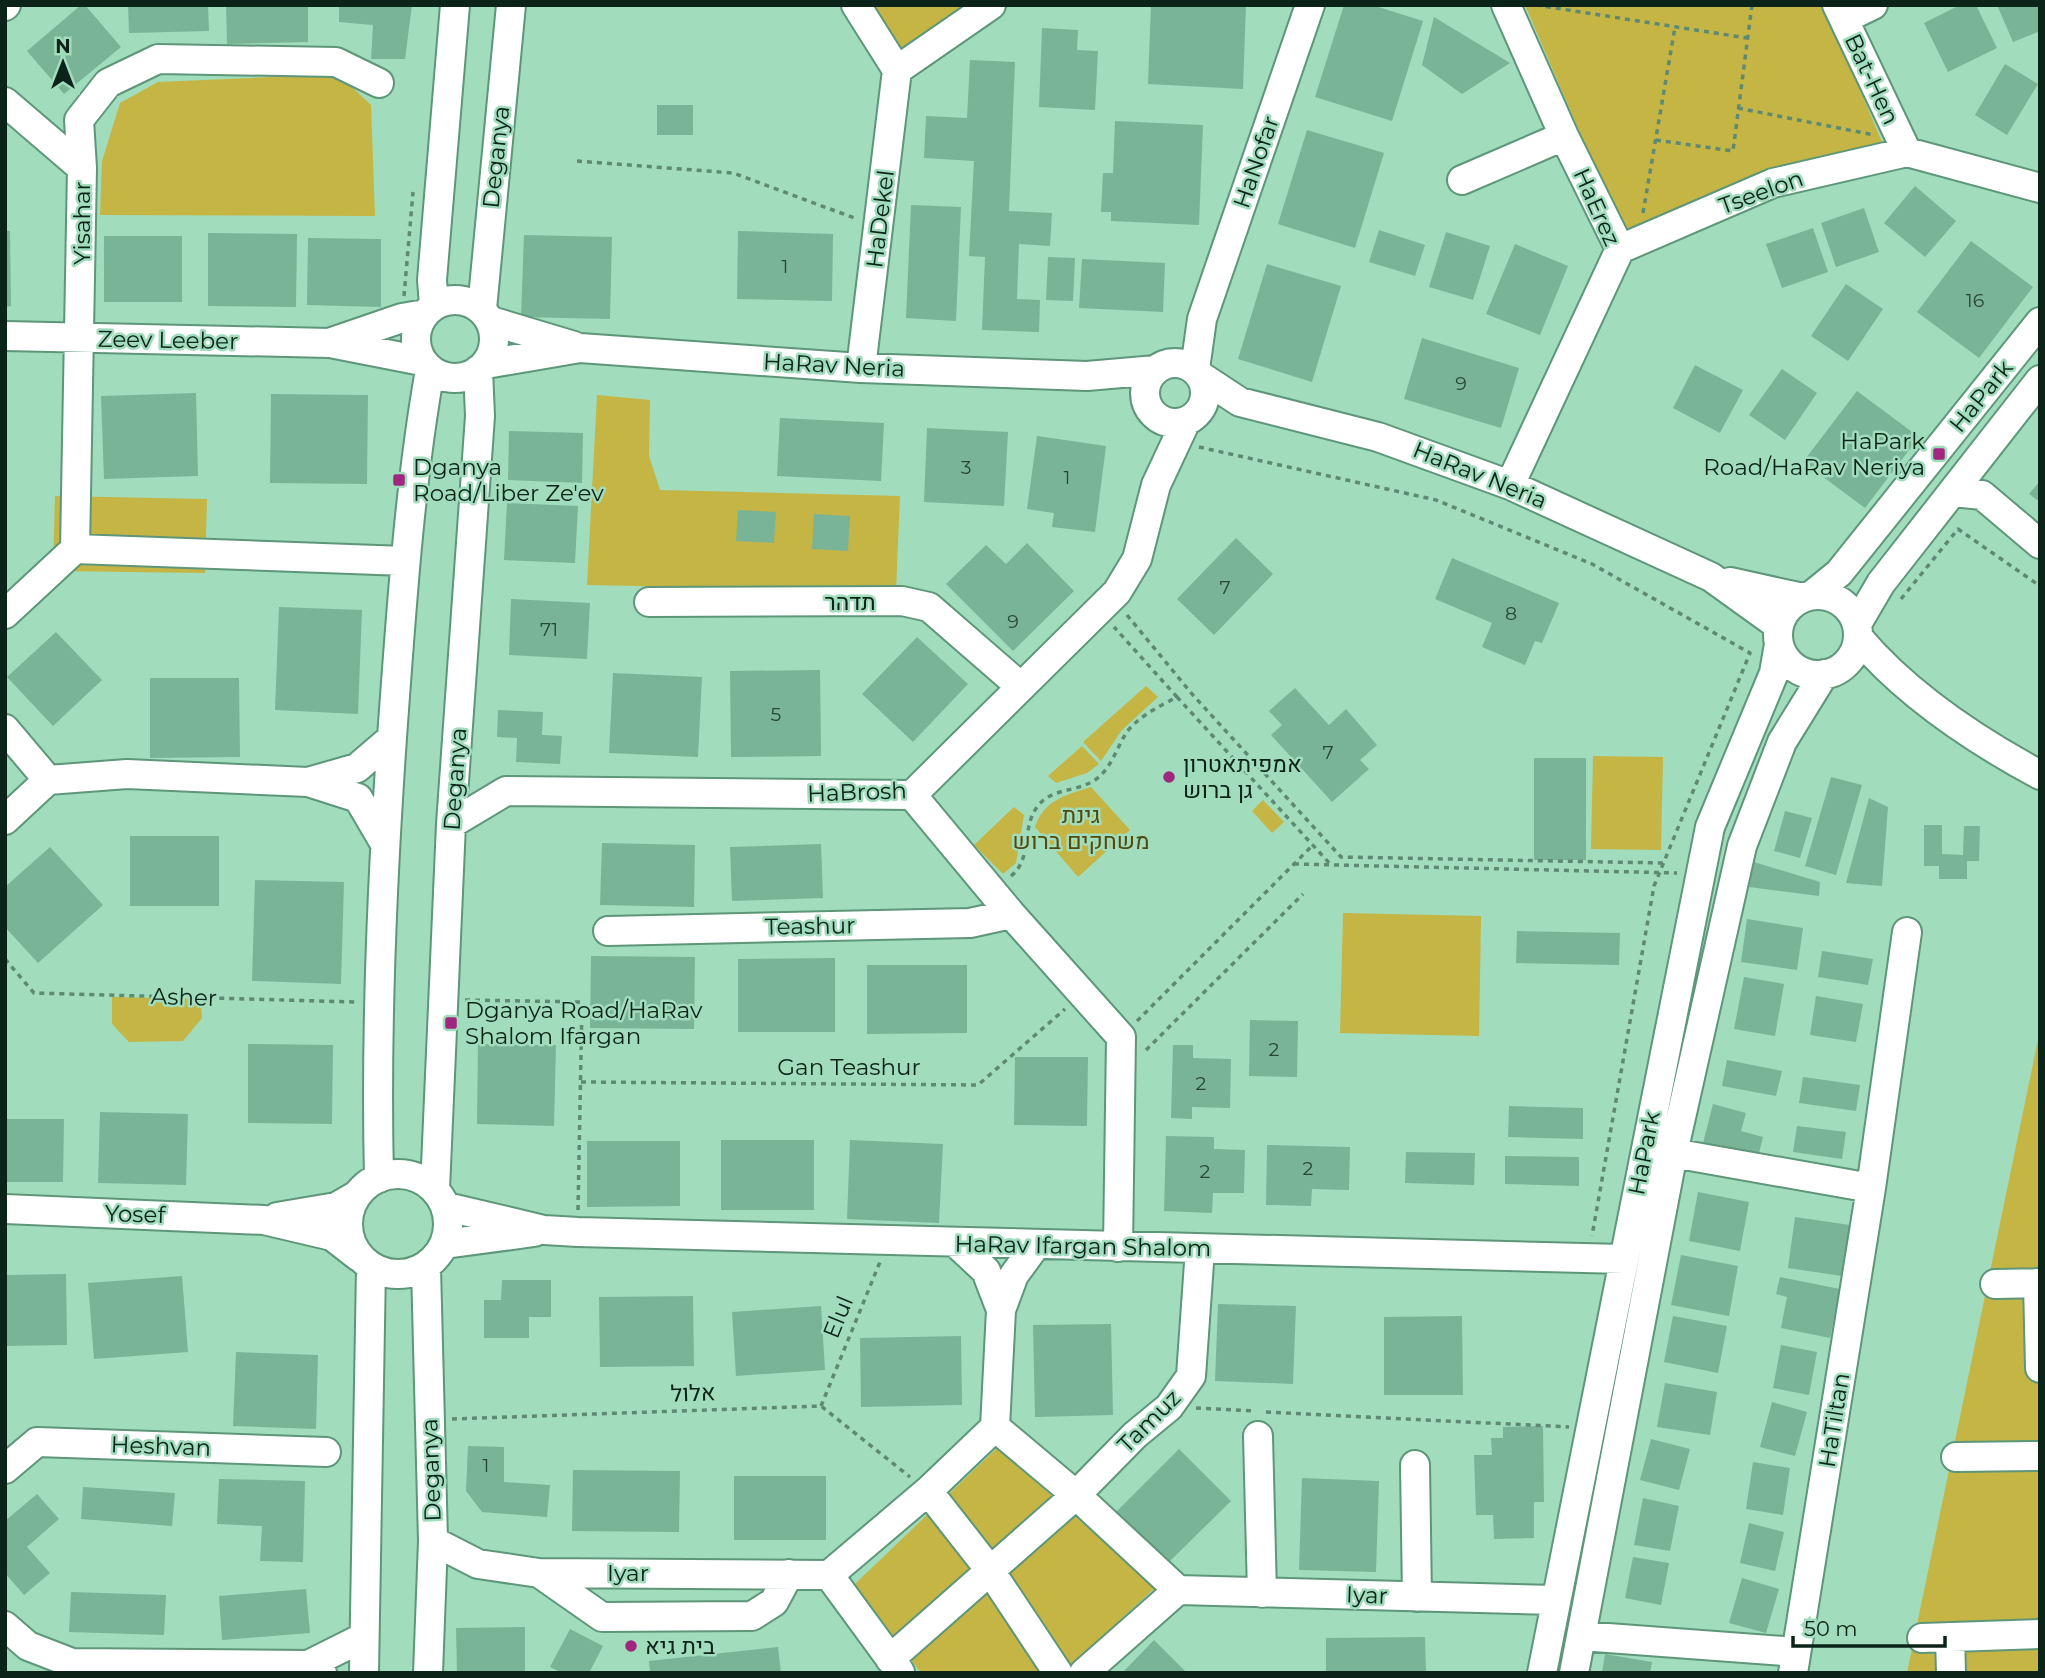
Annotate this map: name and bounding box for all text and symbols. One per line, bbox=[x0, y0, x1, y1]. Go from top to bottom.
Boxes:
north arrow bbox=[28, 28, 98, 98]
street label: Bat-Hen bbox=[1839, 29, 1905, 129]
text: N bbox=[55, 35, 71, 58]
street label: Deganya bbox=[477, 104, 515, 210]
street label: HaNofar bbox=[1227, 112, 1285, 212]
street label: HaErez bbox=[1568, 164, 1626, 250]
street label: Tseelon bbox=[1715, 164, 1807, 220]
street label: HaDekel bbox=[860, 168, 900, 270]
street label: Yisahar bbox=[68, 181, 96, 265]
house number: 1 bbox=[782, 255, 788, 278]
house number: 16 bbox=[1966, 289, 1984, 312]
street label: Zeev Leeber bbox=[97, 325, 239, 355]
street label: HaRav Neria bbox=[762, 347, 906, 383]
street label: HaPark bbox=[1943, 354, 2019, 438]
house number: 9 bbox=[1455, 372, 1467, 395]
place label: HaPark Road/HaRav Neriya bbox=[1703, 427, 1925, 481]
street label: HaRav Neria bbox=[1409, 435, 1551, 515]
marker: HaPark Road/HaRav Neriya bbox=[1931, 446, 1947, 462]
place label: Dganya Road/Liber Ze'ev bbox=[413, 453, 604, 507]
house number: 3 bbox=[961, 456, 971, 479]
house number: 1 bbox=[1064, 466, 1070, 489]
marker: Dganya Road/Liber Ze'ev bbox=[391, 472, 407, 488]
house number: 7 bbox=[1219, 576, 1231, 599]
street label: תדהר bbox=[824, 588, 876, 616]
house number: 8 bbox=[1505, 602, 1517, 625]
house number: 9 bbox=[1007, 610, 1019, 633]
house number: 71 bbox=[540, 618, 558, 641]
house number: 5 bbox=[771, 703, 782, 726]
street label: Deganya bbox=[437, 727, 473, 831]
house number: 7 bbox=[1322, 741, 1334, 764]
place label: אמפיתאטרון גן ברוש bbox=[1183, 750, 1302, 804]
marker: אמפיתאטרון גן ברוש bbox=[1161, 769, 1177, 785]
street label: HaBrosh bbox=[807, 776, 907, 808]
park label: גינת משחקים ברוש bbox=[1012, 801, 1150, 855]
street label: Teashur bbox=[765, 911, 855, 941]
street label: Asher bbox=[150, 982, 218, 1012]
place label: Dganya Road/HaRav Shalom Ifargan bbox=[465, 996, 703, 1050]
marker: Dganya Road/HaRav Shalom Ifargan bbox=[443, 1015, 459, 1031]
house number: 2 bbox=[1269, 1038, 1280, 1061]
street label: Gan Teashur bbox=[777, 1053, 921, 1081]
house number: 2 bbox=[1196, 1072, 1207, 1095]
street label: HaPark bbox=[1622, 1108, 1666, 1197]
house number: 2 bbox=[1303, 1157, 1314, 1180]
house number: 2 bbox=[1200, 1160, 1211, 1183]
street label: Yosef bbox=[104, 1199, 167, 1229]
street label: HaRav Ifargan Shalom bbox=[954, 1230, 1212, 1262]
street label: Elul bbox=[817, 1292, 859, 1342]
street label: HaTiltan bbox=[1813, 1371, 1855, 1469]
street label: אלול bbox=[670, 1378, 716, 1408]
street label: Tamuz bbox=[1112, 1384, 1186, 1458]
street label: Deganya bbox=[415, 1418, 447, 1522]
street label: Heshvan bbox=[110, 1430, 212, 1462]
house number: 1 bbox=[483, 1454, 489, 1477]
street label: Iyar bbox=[607, 1559, 649, 1587]
street label: Iyar bbox=[1346, 1580, 1388, 1610]
scale bar bbox=[1793, 1604, 1945, 1648]
text: 50 m bbox=[1804, 1616, 1858, 1641]
place label: בית גיא bbox=[645, 1632, 715, 1660]
marker: בית גיא bbox=[623, 1638, 639, 1654]

